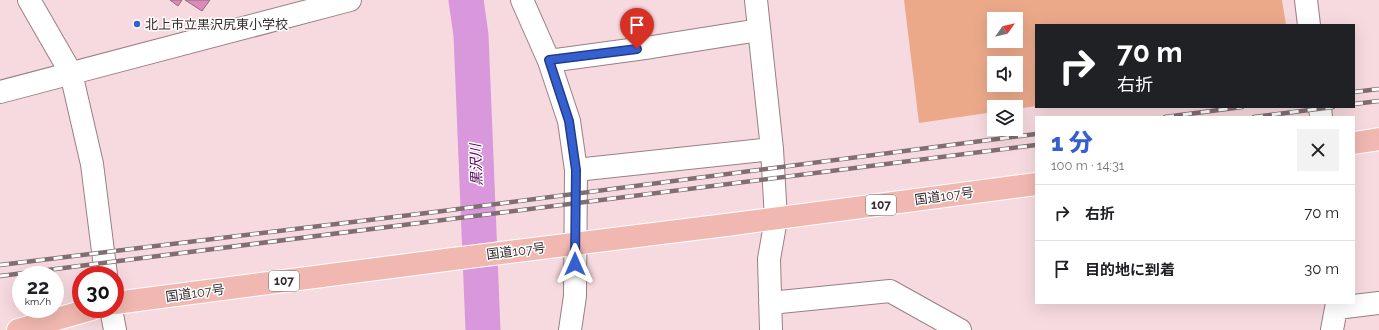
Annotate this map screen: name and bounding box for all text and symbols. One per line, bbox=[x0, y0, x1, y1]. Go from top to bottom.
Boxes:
pin bbox=[620, 8, 654, 49]
north arrow bbox=[987, 12, 1023, 48]
map controls bbox=[987, 12, 1023, 136]
icon: arrive bbox=[626, 14, 648, 36]
place label: 北上市立黒沢尻東小学校 bbox=[145, 17, 288, 32]
marker: 北上市立黒沢尻東小学校 bbox=[132, 19, 142, 29]
text: 70 m bbox=[1117, 36, 1183, 69]
icon: right bbox=[1051, 40, 1103, 92]
button: sound bbox=[987, 56, 1023, 92]
text: 右折 bbox=[1117, 74, 1153, 95]
button: layers bbox=[987, 100, 1023, 136]
text: 1 分 bbox=[1051, 128, 1093, 157]
button: close bbox=[1297, 129, 1339, 171]
water label: 黒沢川 bbox=[467, 142, 485, 186]
text: 100 m · 14:31 bbox=[1051, 158, 1124, 173]
street label: 国道107号 bbox=[914, 184, 974, 208]
road number: 107 bbox=[866, 195, 896, 215]
icon: right bbox=[1051, 202, 1073, 224]
text: 70 m bbox=[1304, 204, 1339, 222]
text: 右折 bbox=[1085, 205, 1115, 223]
street label: 国道107号 bbox=[486, 240, 546, 262]
position arrow bbox=[554, 243, 596, 285]
icon: arrive bbox=[1051, 258, 1073, 280]
text: 30 m bbox=[1304, 260, 1339, 278]
text: 目的地に到着 bbox=[1085, 261, 1175, 279]
speed limit sign: 30 bbox=[72, 266, 124, 318]
road number: 107 bbox=[269, 271, 299, 291]
text: 22 bbox=[27, 275, 49, 299]
street label: 国道107号 bbox=[165, 281, 225, 305]
text: km/h bbox=[25, 296, 51, 307]

